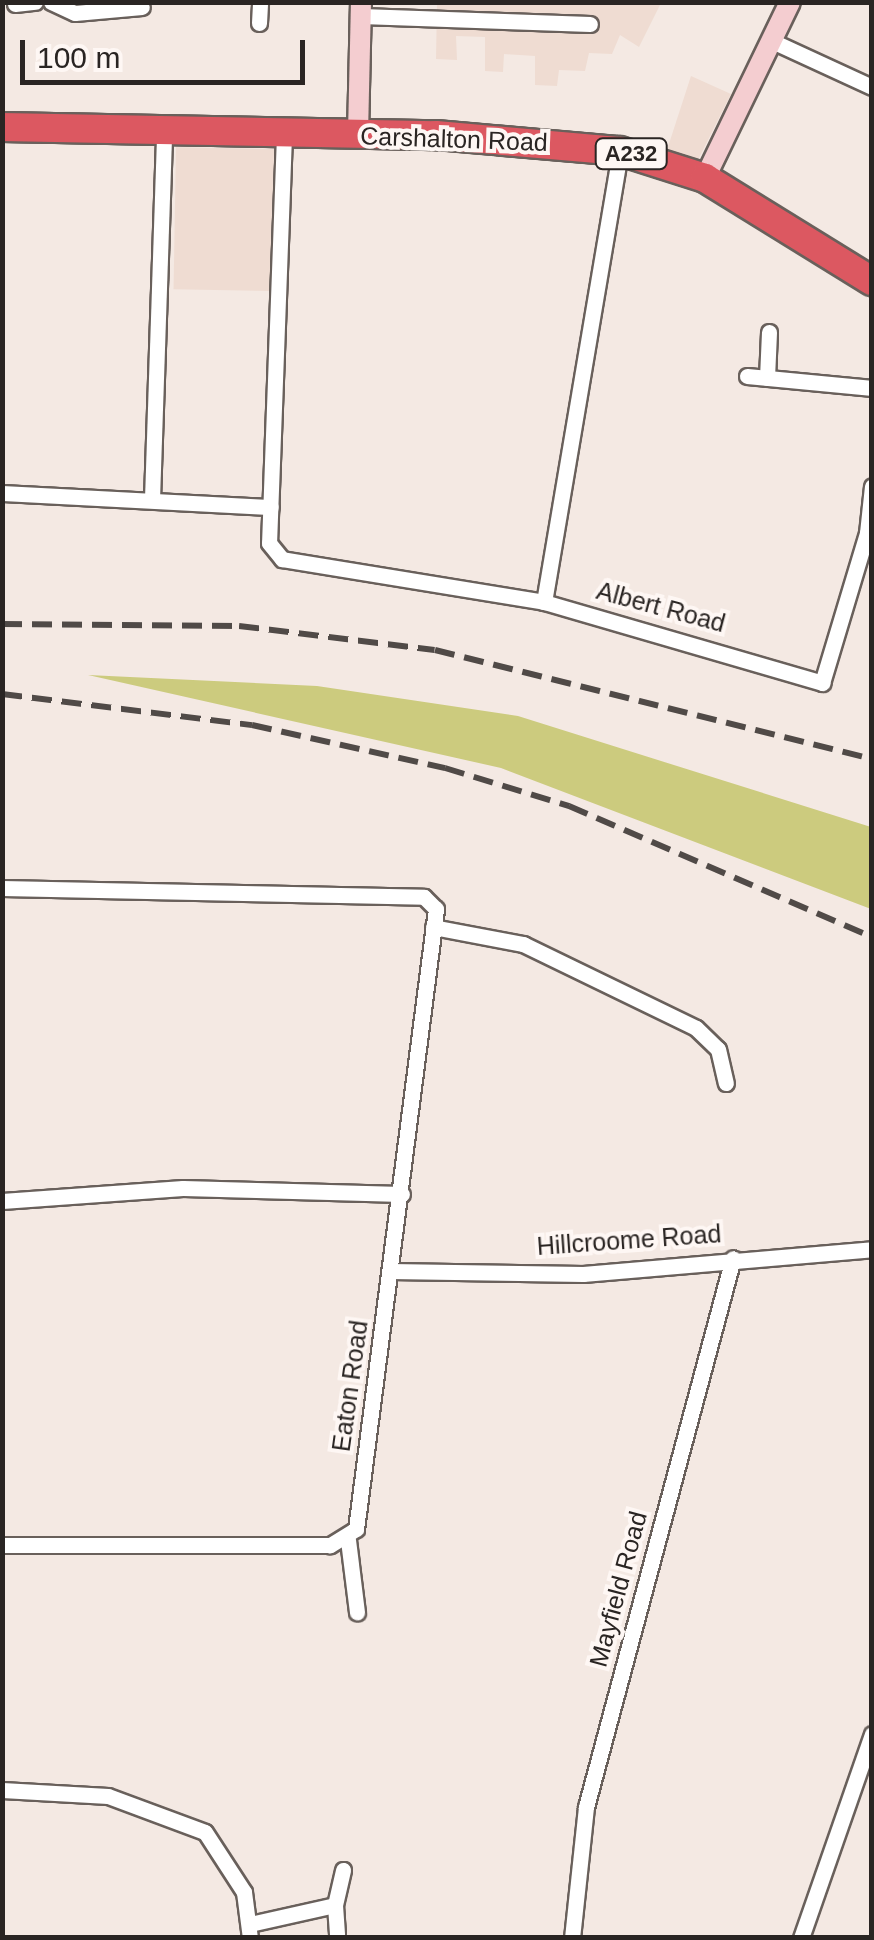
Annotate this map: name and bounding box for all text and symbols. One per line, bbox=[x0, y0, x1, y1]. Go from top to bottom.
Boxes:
scale bar bbox=[25, 20, 310, 82]
text: 100 m bbox=[37, 41, 120, 74]
street label: Carshalton Road bbox=[360, 121, 548, 157]
road number: A232 bbox=[594, 137, 668, 171]
street label: Albert Road bbox=[593, 575, 729, 639]
street label: Hillcroome Road bbox=[536, 1219, 722, 1261]
street label: Eaton Road bbox=[326, 1319, 374, 1453]
street label: Mayfield Road bbox=[583, 1508, 653, 1670]

